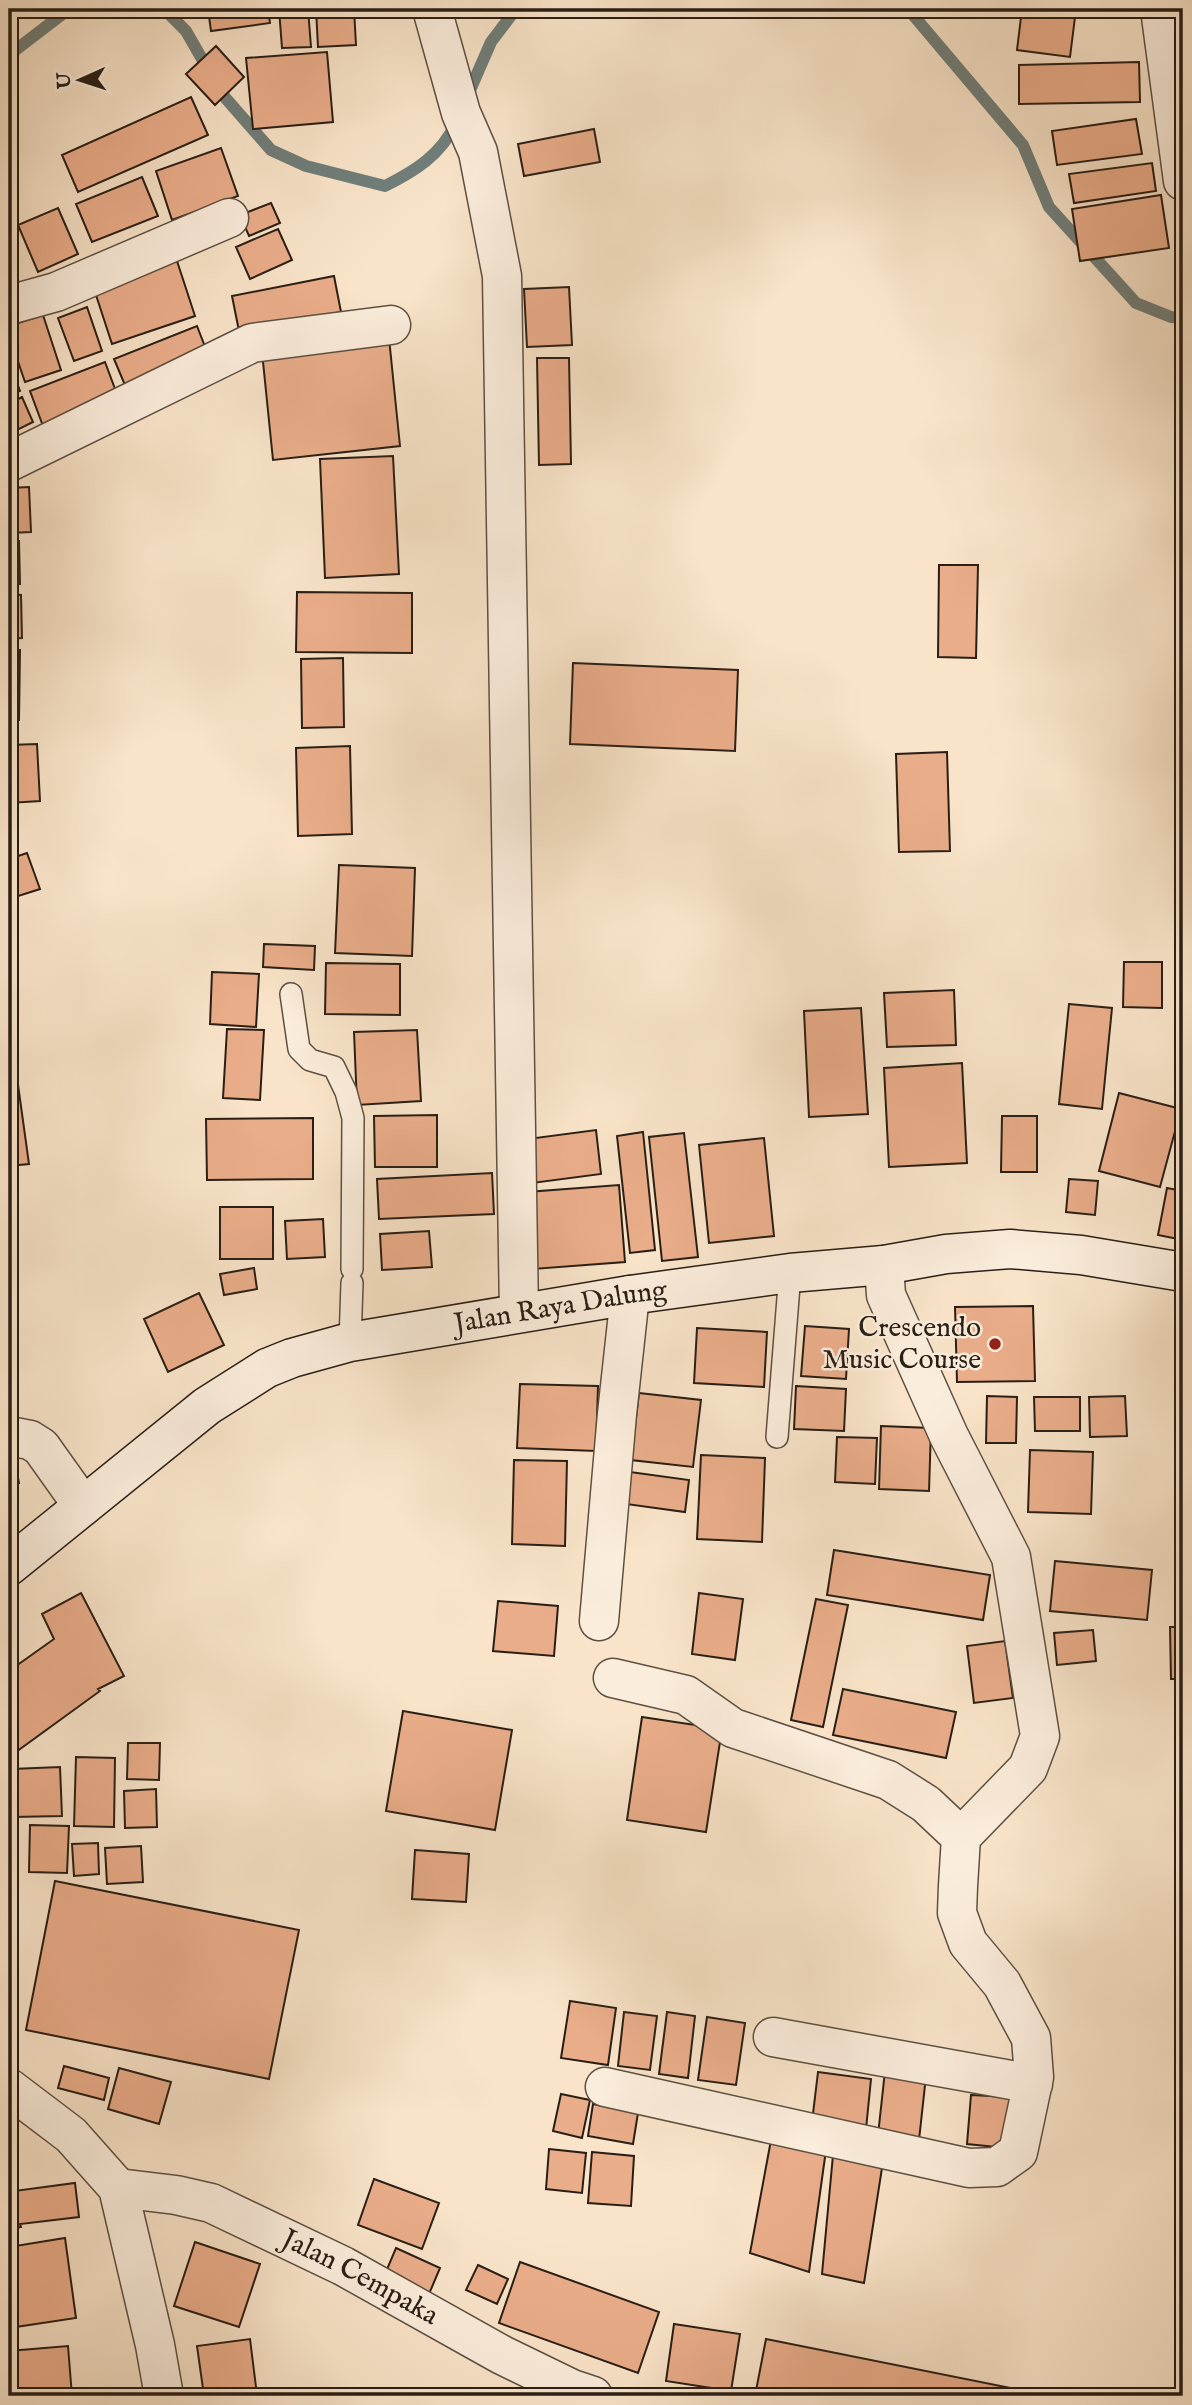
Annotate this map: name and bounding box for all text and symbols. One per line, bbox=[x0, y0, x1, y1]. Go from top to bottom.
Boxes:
north arrow bbox=[46, 46, 116, 116]
text: U bbox=[53, 71, 77, 90]
street label: Jalan Raya Dalung bbox=[448, 1273, 670, 1342]
place label: Crescendo Music Course bbox=[823, 1311, 981, 1378]
marker: Crescendo Music Course bbox=[987, 1336, 1003, 1352]
street label: Jalan Cempaka bbox=[273, 2221, 445, 2334]

